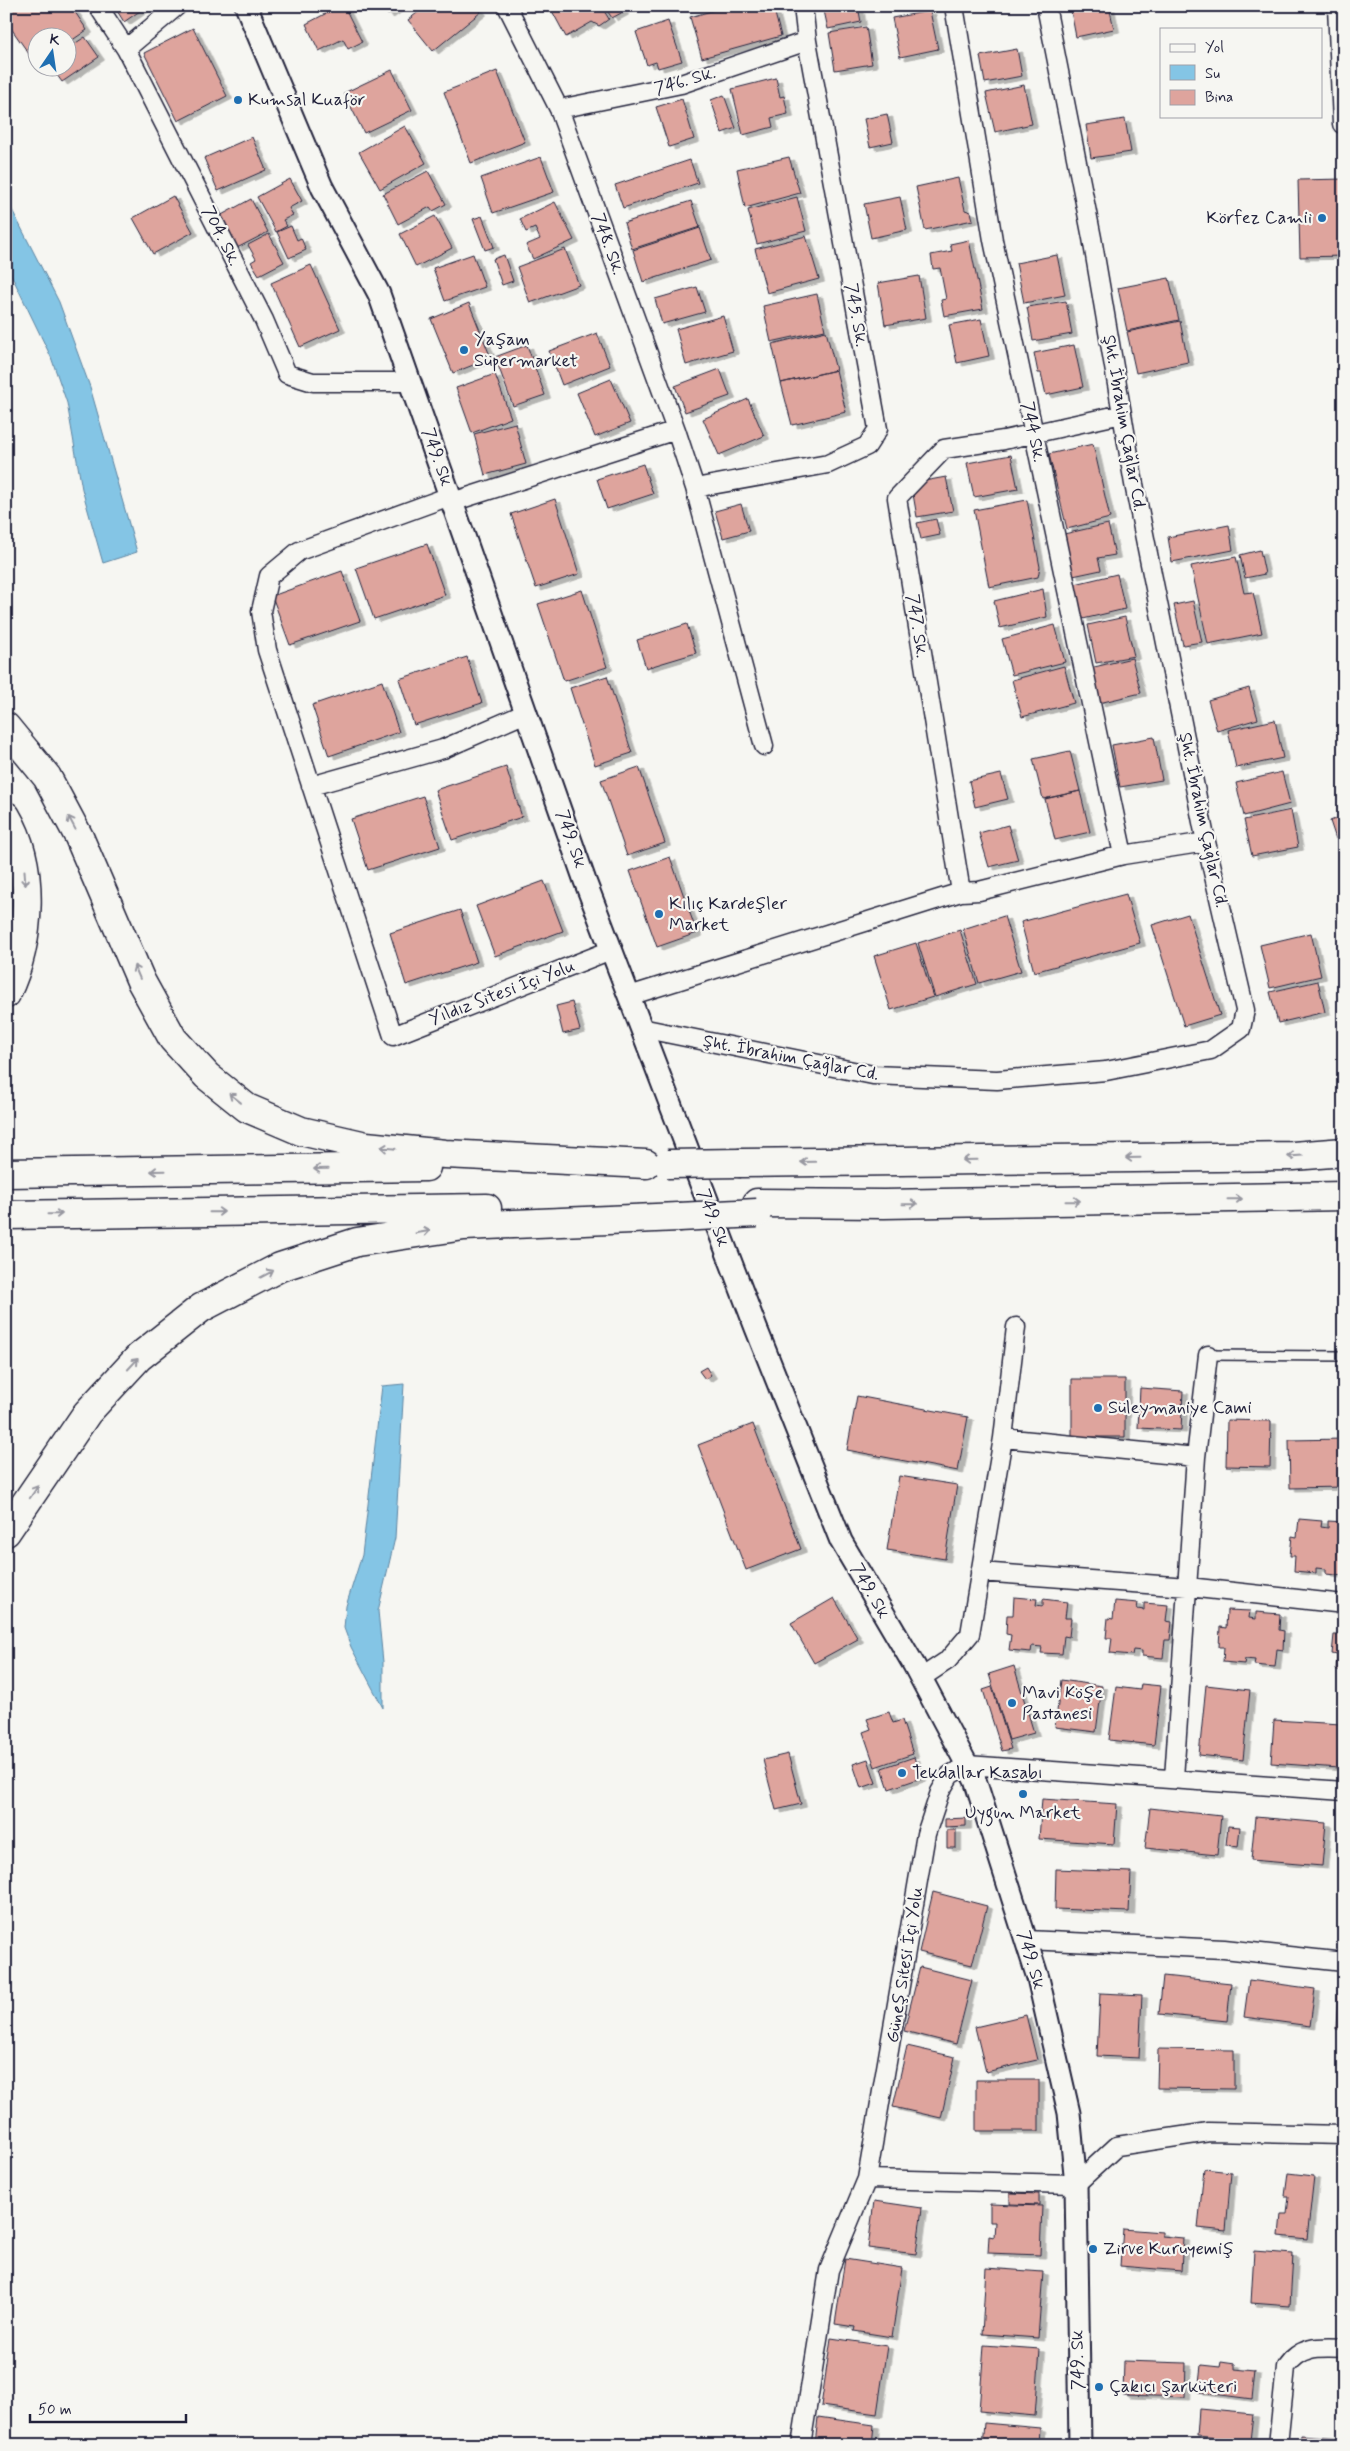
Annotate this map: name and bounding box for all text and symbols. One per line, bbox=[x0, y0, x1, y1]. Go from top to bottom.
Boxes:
north arrow bbox=[28, 28, 78, 78]
legend bbox=[1160, 28, 1322, 118]
text: K bbox=[48, 30, 63, 50]
text: Yol bbox=[1205, 38, 1224, 58]
street label: 746. Sk. bbox=[652, 61, 718, 101]
text: Su bbox=[1205, 64, 1220, 84]
place label: Kumsal Kuaför bbox=[248, 88, 366, 112]
text: Bina bbox=[1205, 88, 1233, 108]
marker: Kumsal Kuaför bbox=[232, 94, 244, 106]
street label: 704. Sk. bbox=[196, 202, 246, 270]
place label: Körfez Camii bbox=[1206, 206, 1312, 230]
street label: 748. Sk. bbox=[586, 210, 630, 278]
marker: Körfez Camii bbox=[1316, 212, 1328, 224]
street label: 745. Sk. bbox=[839, 281, 873, 349]
place label: Yaşam Süpermarket bbox=[474, 328, 578, 373]
street label: Şht. İbrahim Çağlar Cd. bbox=[1097, 333, 1151, 513]
marker: Yaşam Süpermarket bbox=[458, 344, 470, 356]
street label: 744 Sk. bbox=[1015, 400, 1051, 464]
street label: 749. Sk bbox=[416, 425, 458, 489]
street label: 747. Sk. bbox=[900, 592, 934, 660]
street label: Şht. İbrahim Çağlar Cd. bbox=[1173, 730, 1233, 910]
street label: 749. Sk bbox=[550, 807, 592, 871]
one-way arrow bbox=[67, 816, 76, 831]
one-way arrow bbox=[21, 870, 30, 886]
place label: Kılıç Kardeşler Market bbox=[669, 892, 788, 937]
marker: Kılıç Kardeşler Market bbox=[653, 908, 665, 920]
street label: Yıldız Sitesi İçi Yolu bbox=[426, 954, 578, 1032]
one-way arrow bbox=[132, 965, 142, 980]
street label: Şht. İbrahim Çağlar Cd. bbox=[701, 1029, 881, 1087]
one-way arrow bbox=[229, 1093, 242, 1104]
one-way arrow bbox=[380, 1143, 396, 1153]
one-way arrow bbox=[1287, 1151, 1303, 1161]
one-way arrow bbox=[1125, 1153, 1141, 1163]
one-way arrow bbox=[962, 1155, 978, 1165]
one-way arrow bbox=[800, 1157, 816, 1167]
one-way arrow bbox=[313, 1164, 330, 1174]
one-way arrow bbox=[151, 1166, 167, 1176]
street label: 749. Sk bbox=[691, 1186, 735, 1250]
one-way arrow bbox=[1227, 1194, 1243, 1204]
one-way arrow bbox=[1064, 1196, 1081, 1206]
one-way arrow bbox=[902, 1199, 918, 1208]
one-way arrow bbox=[209, 1207, 225, 1217]
one-way arrow bbox=[46, 1209, 63, 1219]
one-way arrow bbox=[415, 1227, 431, 1237]
one-way arrow bbox=[259, 1268, 274, 1278]
one-way arrow bbox=[127, 1357, 139, 1370]
place label: Süleymaniye Cami bbox=[1108, 1396, 1252, 1420]
marker: Süleymaniye Cami bbox=[1092, 1402, 1104, 1414]
one-way arrow bbox=[29, 1485, 39, 1499]
street label: 749. Sk bbox=[845, 1559, 895, 1623]
place label: Mavi Köşe Pastanesi bbox=[1022, 1681, 1103, 1726]
marker: Mavi Köşe Pastanesi bbox=[1006, 1697, 1018, 1709]
place label: Tekdallar Kasabı bbox=[912, 1761, 1043, 1785]
marker: Tekdallar Kasabı bbox=[896, 1767, 908, 1779]
marker: Uygun Market bbox=[1017, 1788, 1029, 1800]
place label: Uygun Market bbox=[965, 1801, 1081, 1827]
street label: Güneş Sitesi İçi Yolu bbox=[881, 1885, 929, 2045]
street label: 749. Sk bbox=[1011, 1928, 1051, 1992]
place label: Zirve Kuruyemiş bbox=[1103, 2237, 1234, 2261]
marker: Zirve Kuruyemiş bbox=[1087, 2243, 1099, 2255]
street label: 749. Sk bbox=[1065, 2330, 1091, 2390]
place label: Çakıcı Şarküteri bbox=[1109, 2375, 1237, 2399]
marker: Çakıcı Şarküteri bbox=[1093, 2381, 1105, 2393]
scale bar bbox=[30, 2391, 186, 2423]
text: 50 m bbox=[38, 2400, 72, 2420]

